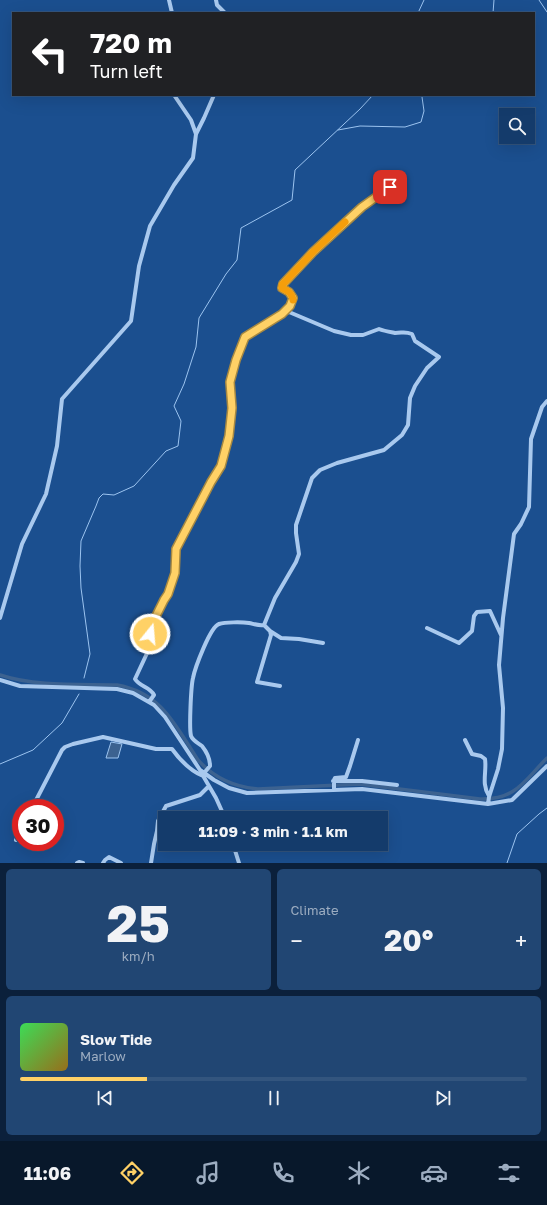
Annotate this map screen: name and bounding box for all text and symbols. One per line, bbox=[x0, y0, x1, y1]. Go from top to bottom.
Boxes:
text: 720 m bbox=[90, 26, 172, 59]
icon: left bbox=[24, 28, 76, 80]
text: Turn left bbox=[90, 60, 163, 82]
map controls bbox=[499, 108, 535, 144]
button: search bbox=[499, 108, 535, 144]
pin bbox=[373, 170, 407, 204]
icon: arrive bbox=[379, 176, 401, 198]
position arrow bbox=[129, 613, 171, 655]
speed limit sign: 30 bbox=[12, 799, 64, 851]
text: 11:09 · 3 min · 1.1 km bbox=[198, 822, 348, 840]
text: 25 bbox=[107, 891, 170, 953]
text: Climate bbox=[291, 902, 338, 918]
text: 20° bbox=[384, 922, 434, 958]
text: − bbox=[291, 927, 303, 954]
text: + bbox=[515, 927, 527, 954]
text: km/h bbox=[122, 948, 155, 964]
text: Slow Tide bbox=[80, 1030, 152, 1048]
text: Marlow bbox=[80, 1048, 126, 1064]
icon: previous bbox=[94, 1087, 116, 1109]
icon: pause bbox=[263, 1087, 285, 1109]
icon: next bbox=[432, 1087, 454, 1109]
icon: directions bbox=[118, 1159, 146, 1187]
icon: music bbox=[194, 1159, 222, 1187]
icon: phone bbox=[269, 1159, 297, 1187]
icon: climate bbox=[345, 1159, 373, 1187]
icon: car bbox=[420, 1159, 448, 1187]
icon: filters bbox=[495, 1159, 523, 1187]
text: 11:06 bbox=[24, 1162, 71, 1184]

